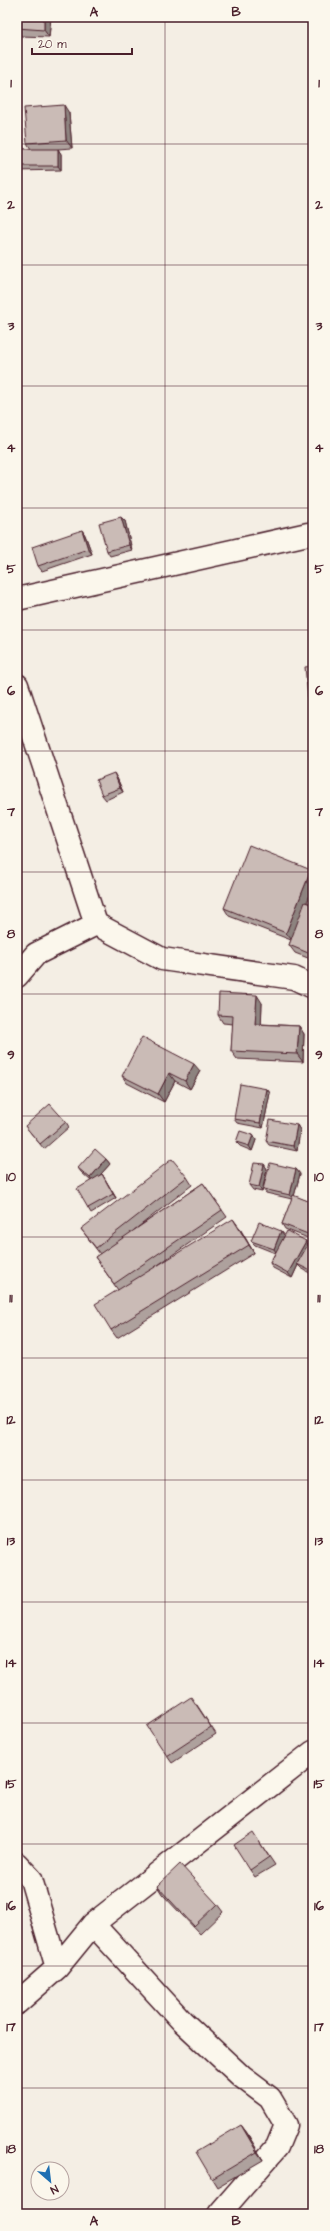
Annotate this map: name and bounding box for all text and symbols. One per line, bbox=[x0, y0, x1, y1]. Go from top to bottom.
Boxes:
text: A bbox=[90, 3, 99, 21]
text: B bbox=[231, 3, 241, 21]
scale bar bbox=[32, 30, 132, 56]
text: 20 m bbox=[38, 36, 67, 53]
text: 1 bbox=[10, 74, 12, 92]
text: 1 bbox=[318, 74, 320, 92]
text: 2 bbox=[6, 196, 15, 214]
text: 2 bbox=[314, 196, 323, 214]
text: 3 bbox=[7, 317, 15, 335]
text: 3 bbox=[315, 317, 323, 335]
text: 4 bbox=[7, 439, 16, 457]
text: 4 bbox=[315, 439, 324, 457]
text: 5 bbox=[6, 560, 16, 578]
text: 5 bbox=[314, 560, 324, 578]
text: 6 bbox=[7, 682, 16, 700]
text: 6 bbox=[315, 682, 324, 700]
text: 7 bbox=[6, 803, 16, 821]
text: 7 bbox=[314, 803, 324, 821]
text: 8 bbox=[7, 925, 16, 943]
text: 8 bbox=[315, 925, 324, 943]
text: 9 bbox=[7, 1046, 15, 1064]
text: 9 bbox=[315, 1046, 323, 1064]
text: 10 bbox=[6, 1168, 17, 1186]
text: 10 bbox=[314, 1168, 325, 1186]
text: 11 bbox=[9, 1289, 13, 1307]
text: 11 bbox=[317, 1289, 321, 1307]
text: 12 bbox=[6, 1411, 16, 1429]
text: 12 bbox=[314, 1411, 324, 1429]
text: 13 bbox=[7, 1532, 16, 1550]
text: 13 bbox=[315, 1532, 324, 1550]
text: 14 bbox=[6, 1654, 16, 1672]
text: 14 bbox=[314, 1654, 324, 1672]
text: 15 bbox=[6, 1775, 17, 1793]
text: 15 bbox=[314, 1775, 325, 1793]
text: 16 bbox=[6, 1897, 17, 1915]
text: 16 bbox=[314, 1897, 325, 1915]
text: 17 bbox=[6, 2018, 17, 2036]
text: 17 bbox=[314, 2018, 325, 2036]
text: 18 bbox=[6, 2140, 17, 2158]
text: 18 bbox=[314, 2140, 325, 2158]
north arrow bbox=[30, 2161, 70, 2201]
text: N bbox=[48, 2181, 61, 2198]
text: A bbox=[90, 2212, 99, 2230]
text: B bbox=[231, 2212, 241, 2230]

